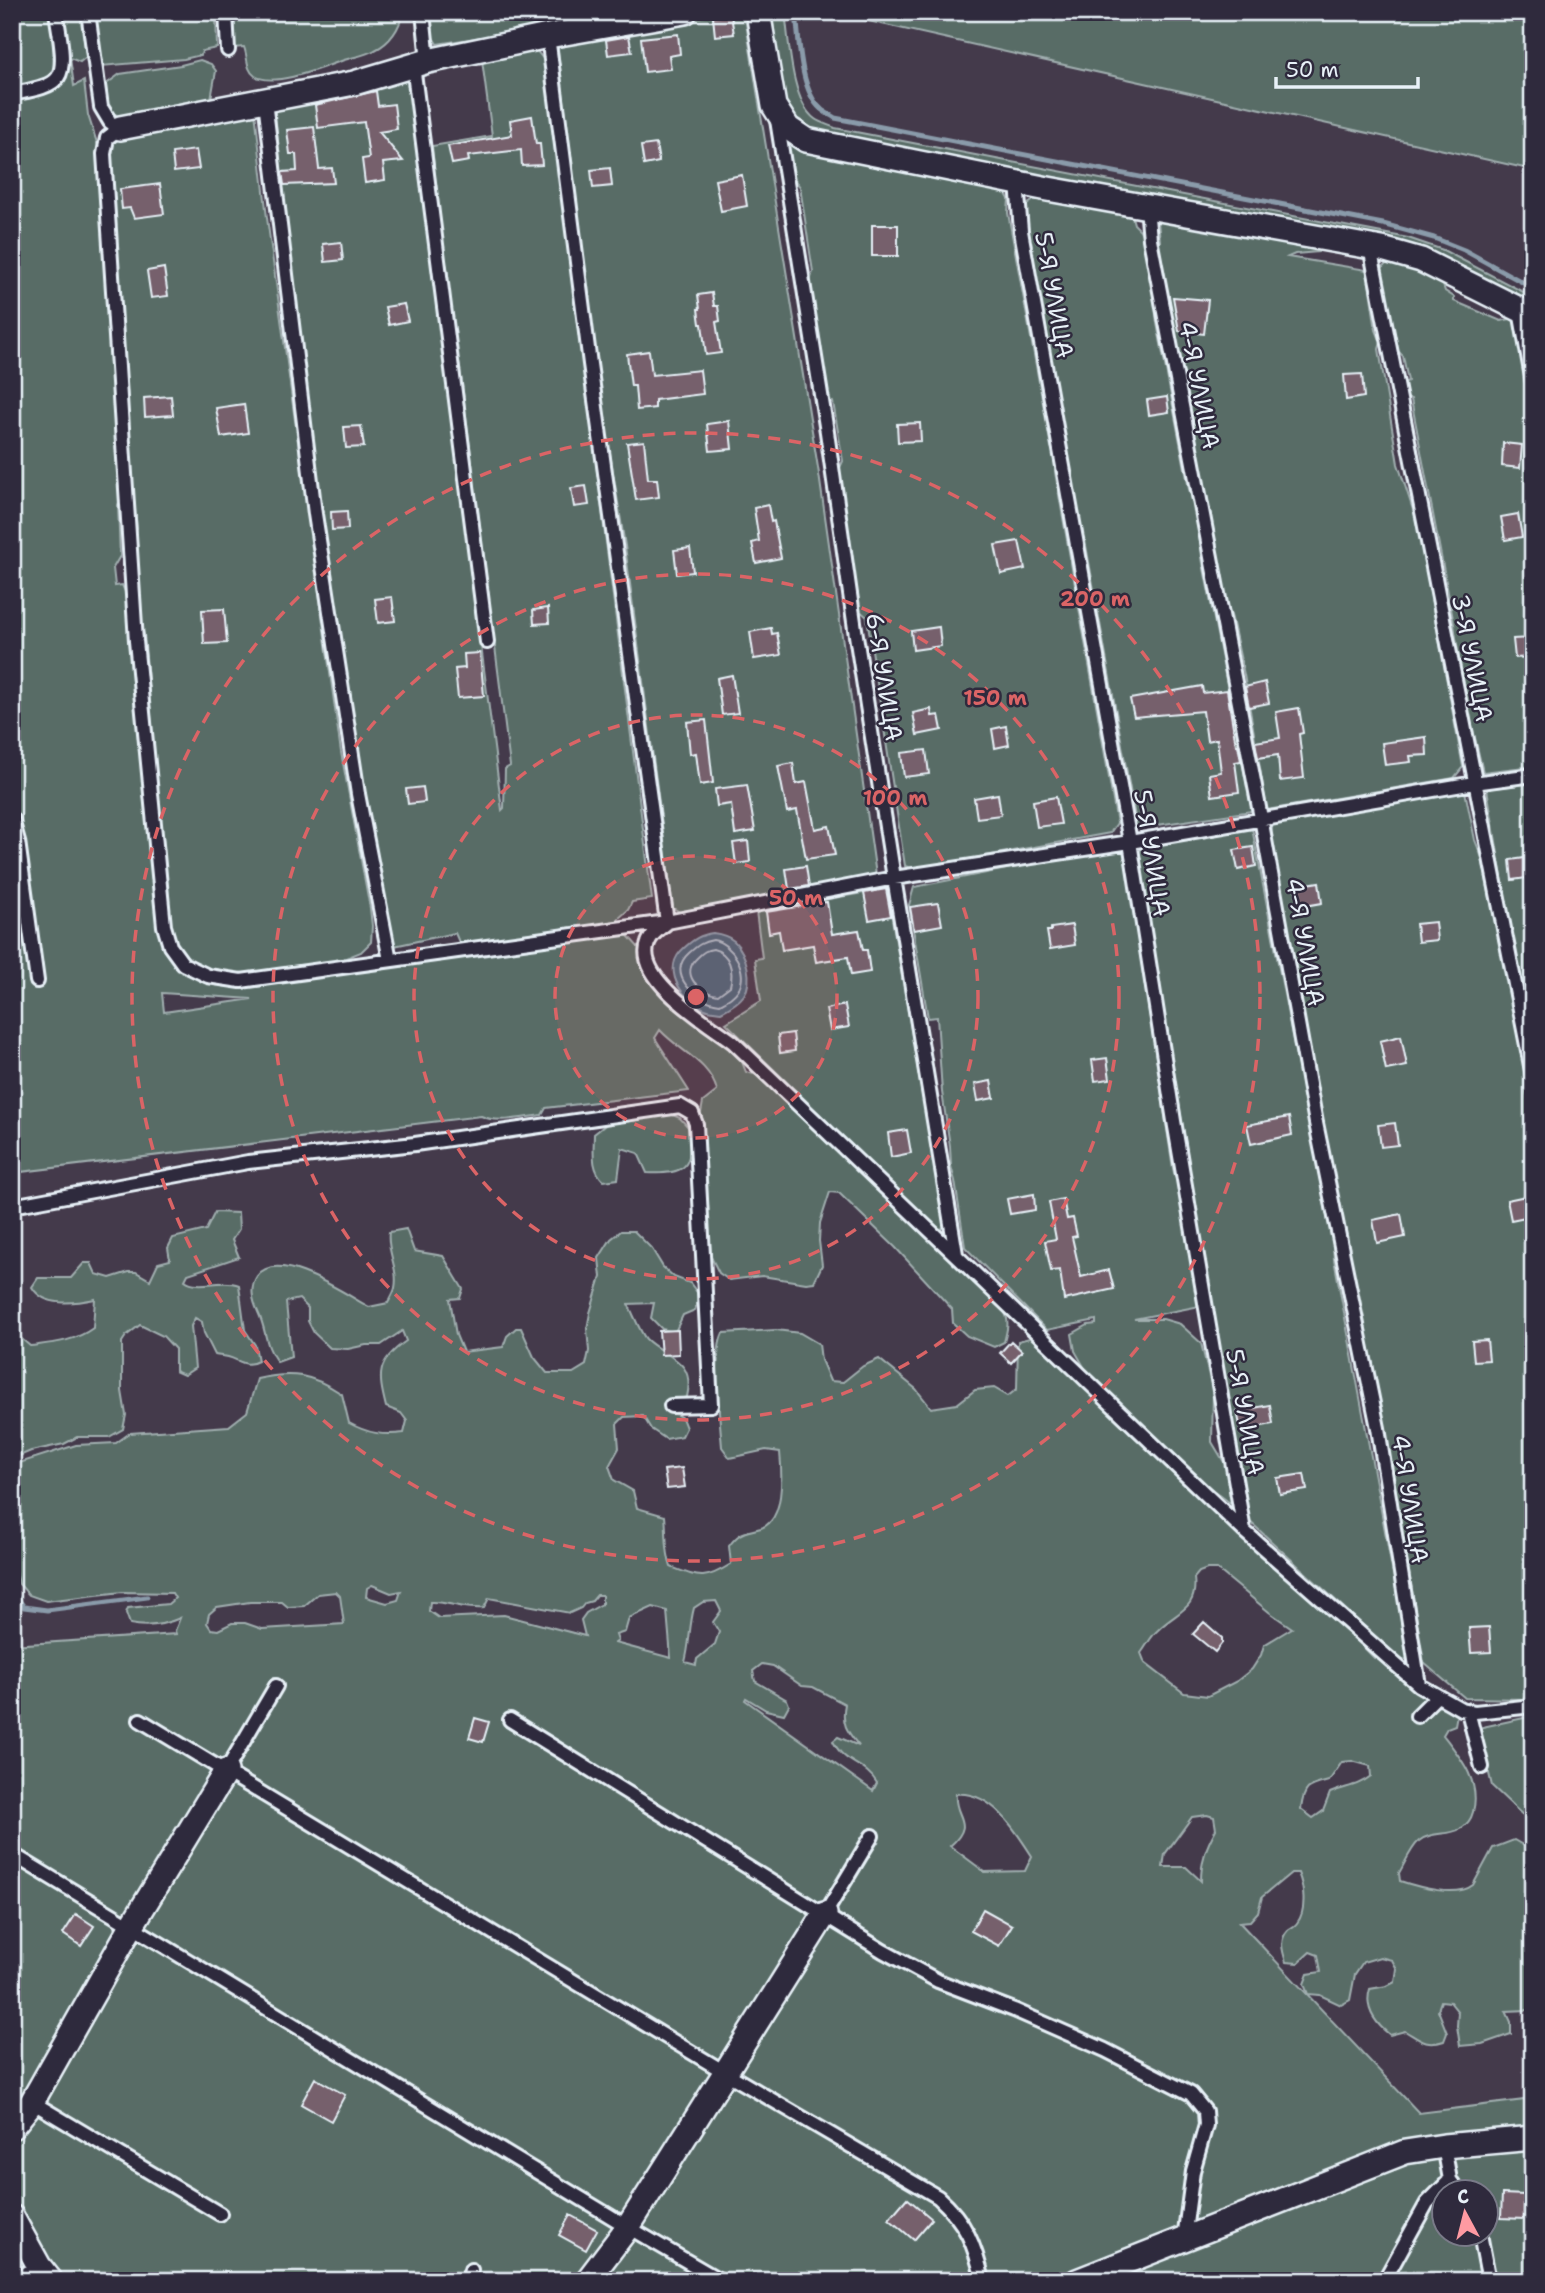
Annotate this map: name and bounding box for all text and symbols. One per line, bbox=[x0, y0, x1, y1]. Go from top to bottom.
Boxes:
scale bar bbox=[1276, 46, 1417, 90]
text: 50 m bbox=[1286, 56, 1339, 84]
street label: 5-Я УЛИЦА bbox=[1027, 229, 1081, 361]
street label: 4-Я УЛИЦА bbox=[1171, 318, 1227, 452]
text: 200 m bbox=[1060, 585, 1130, 613]
street label: 3-Я УЛИЦА bbox=[1444, 591, 1500, 725]
street label: 6-Я УЛИЦА bbox=[858, 610, 910, 744]
text: 150 m bbox=[963, 684, 1027, 712]
text: 100 m bbox=[863, 784, 927, 812]
street label: 5-Я УЛИЦА bbox=[1126, 787, 1178, 919]
street label: 4-Я УЛИЦА bbox=[1278, 875, 1332, 1009]
text: 50 m bbox=[769, 884, 823, 912]
centre of rings bbox=[684, 985, 708, 1009]
street label: 5-Я УЛИЦА bbox=[1218, 1346, 1272, 1478]
street label: 4-Я УЛИЦА bbox=[1384, 1432, 1436, 1566]
north arrow bbox=[1430, 2178, 1500, 2248]
text: С bbox=[1456, 2184, 1470, 2210]

